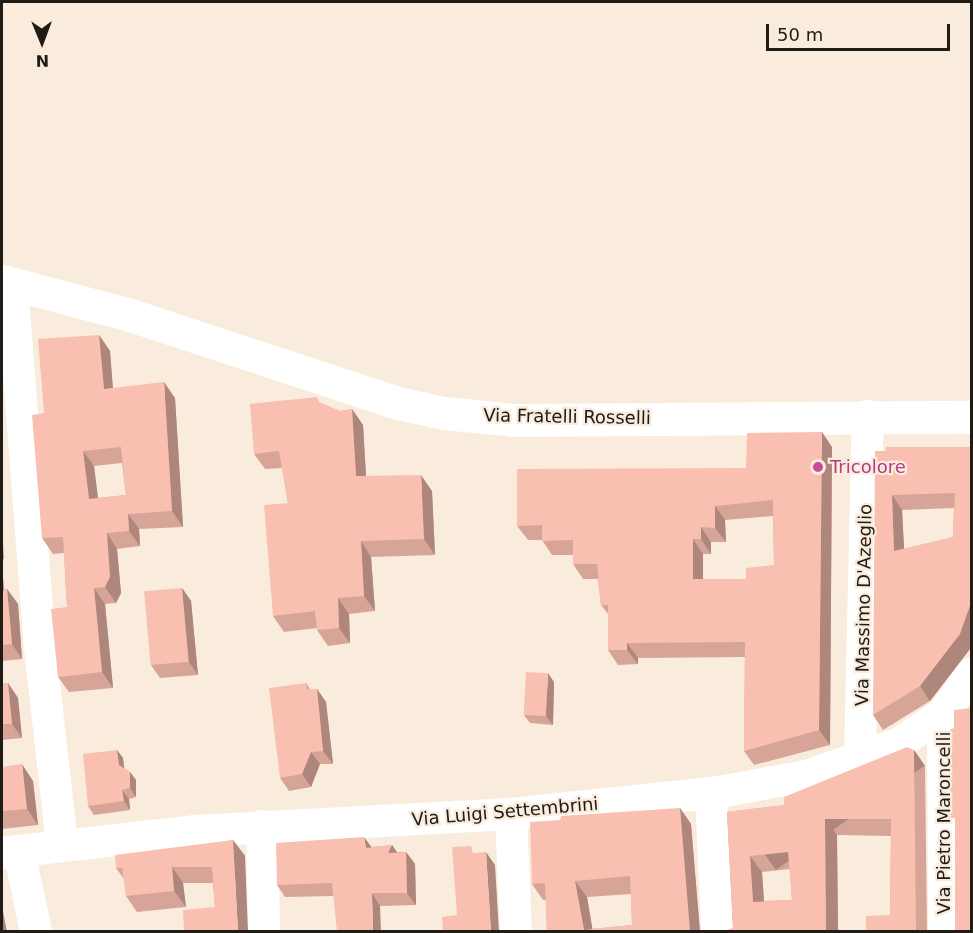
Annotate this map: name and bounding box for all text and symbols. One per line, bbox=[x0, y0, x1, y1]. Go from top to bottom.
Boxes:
north arrow bbox=[12, 12, 72, 72]
scale bar bbox=[769, 12, 954, 50]
text: 50 m bbox=[777, 24, 823, 45]
text: N bbox=[35, 51, 49, 70]
street label: Via Fratelli Rosselli bbox=[483, 405, 651, 429]
place label: Tricolore bbox=[830, 456, 906, 478]
marker: Tricolore bbox=[811, 460, 825, 474]
street label: Via Massimo D'Azeglio bbox=[851, 504, 877, 706]
street label: Via Pietro Maroncelli bbox=[933, 732, 955, 914]
street label: Via Luigi Settembrini bbox=[411, 793, 599, 831]

